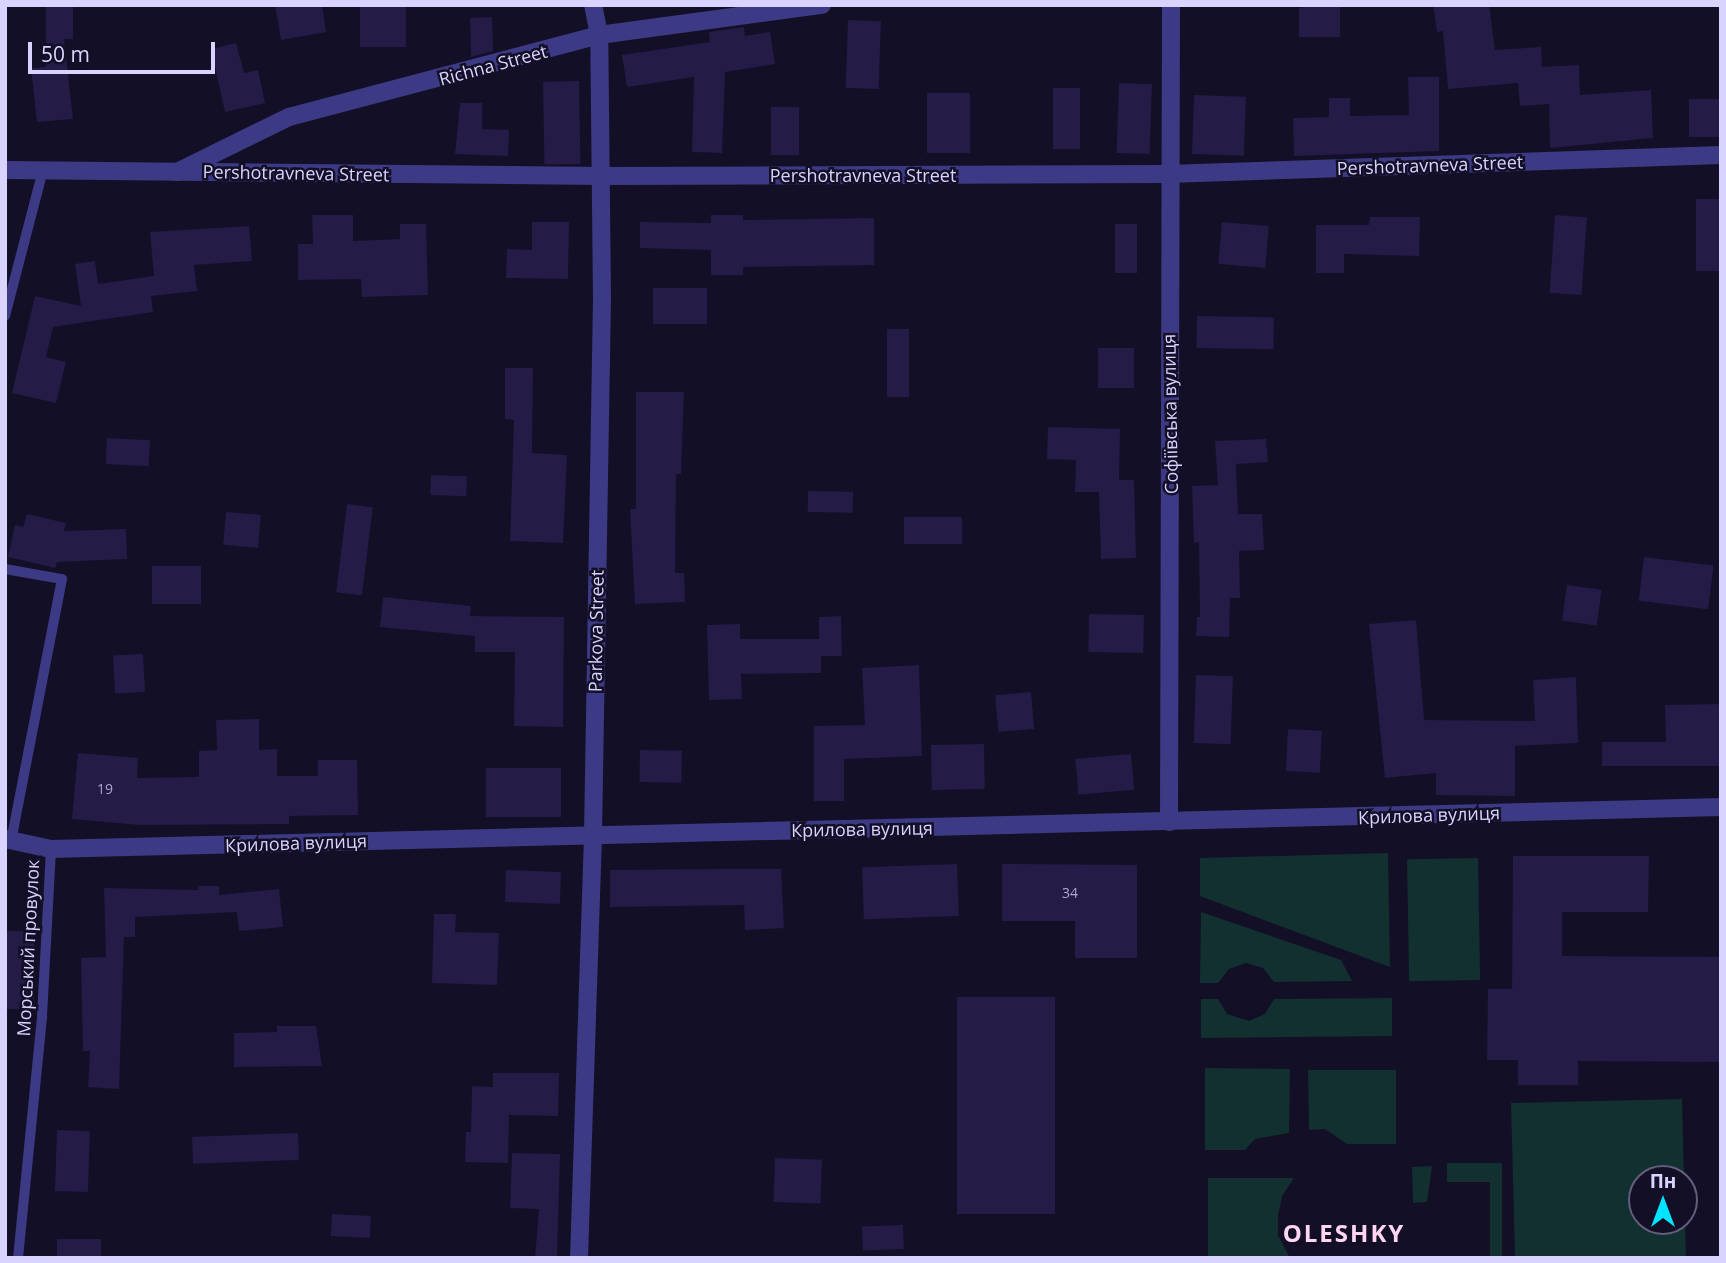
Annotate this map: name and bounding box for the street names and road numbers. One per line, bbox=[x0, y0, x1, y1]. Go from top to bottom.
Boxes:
street label: Richna Street bbox=[436, 40, 550, 90]
street label: Pershotravneva Street bbox=[1336, 151, 1524, 179]
street label: Pershotravneva Street bbox=[203, 161, 389, 185]
street label: Pershotravneva Street bbox=[770, 164, 956, 186]
street label: Софіївська вулиця bbox=[1158, 334, 1182, 494]
street label: Parkova Street bbox=[584, 570, 608, 692]
street label: Крилова вулиця bbox=[1358, 802, 1500, 828]
street label: Крилова вулиця bbox=[791, 817, 933, 841]
street label: Крилова вулиця bbox=[225, 830, 367, 856]
street label: Морський провулок bbox=[13, 859, 43, 1037]

